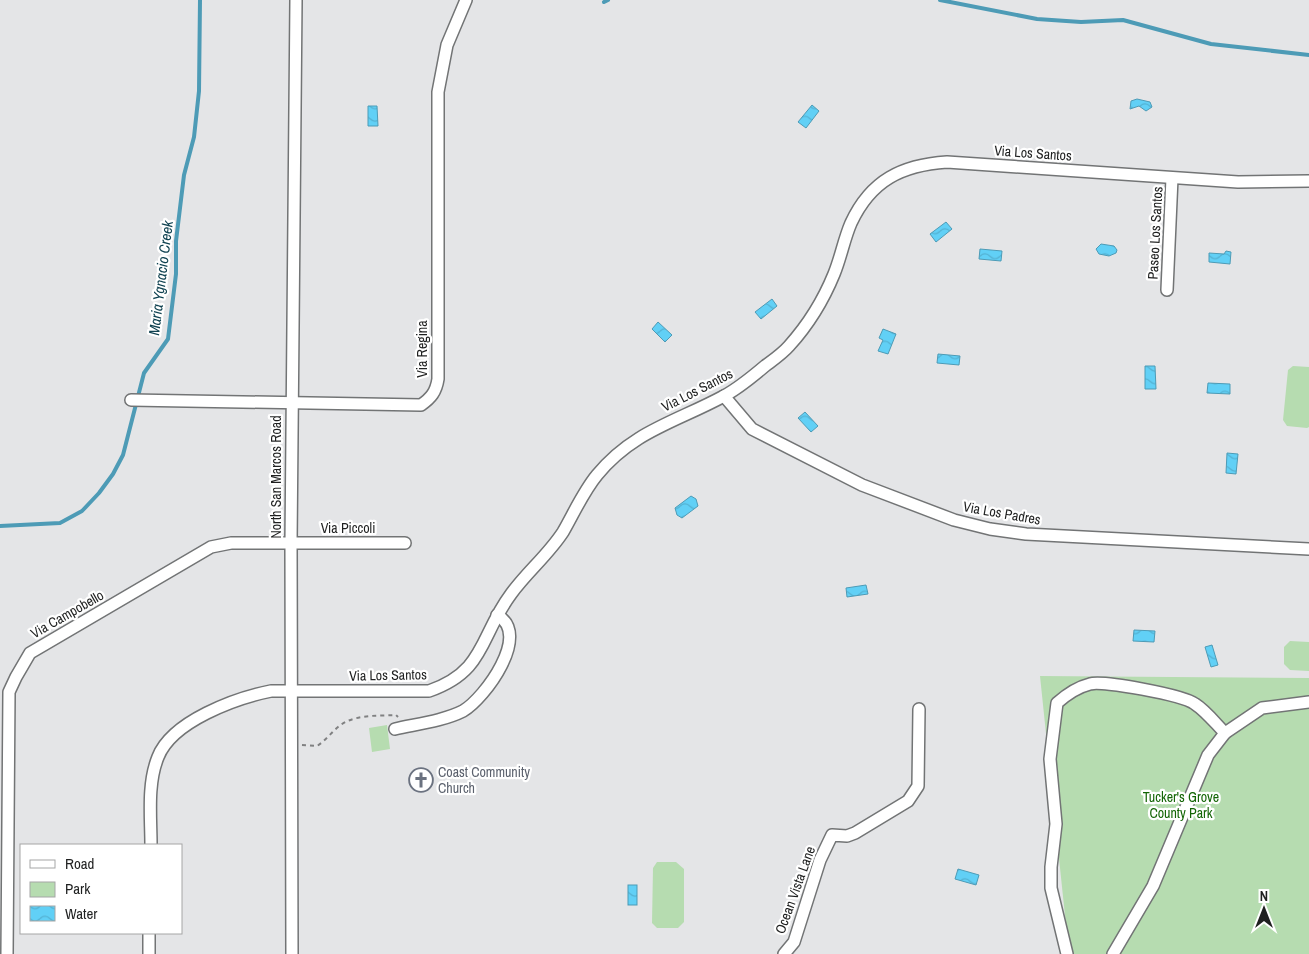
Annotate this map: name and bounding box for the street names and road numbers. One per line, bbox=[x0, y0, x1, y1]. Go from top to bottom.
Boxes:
street label: Via Los Santos bbox=[994, 141, 1073, 165]
street label: Paseo Los Santos bbox=[1144, 186, 1166, 280]
street label: Via Regina bbox=[413, 320, 431, 378]
street label: Via Los Santos bbox=[658, 364, 736, 416]
street label: North San Marcos Road bbox=[267, 415, 285, 539]
street label: Via Los Padres bbox=[962, 497, 1042, 529]
street label: Via Piccoli bbox=[321, 519, 375, 537]
street label: Via Campobello bbox=[27, 586, 107, 642]
street label: Via Los Santos bbox=[349, 665, 427, 685]
street label: Ocean Vista Lane bbox=[771, 844, 819, 936]

